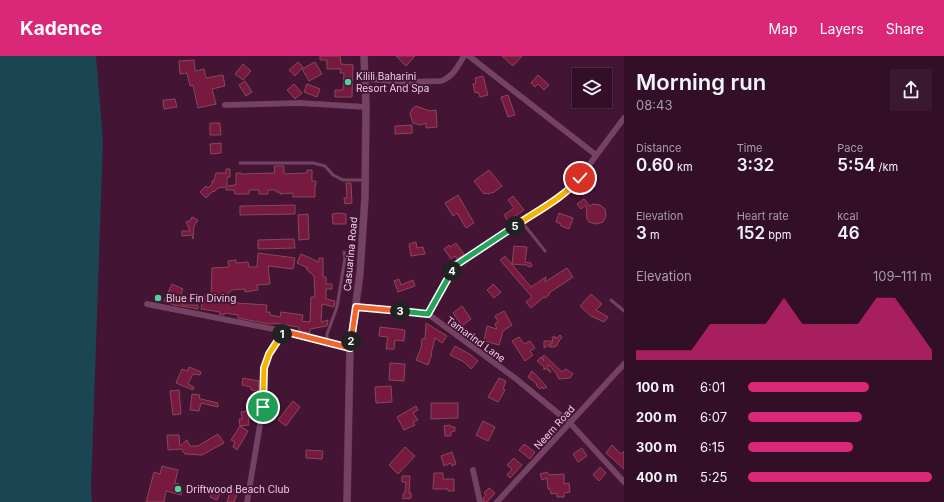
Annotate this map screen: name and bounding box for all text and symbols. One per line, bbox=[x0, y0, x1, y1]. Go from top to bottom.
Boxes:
text: Kadence bbox=[20, 17, 102, 40]
text: Map bbox=[769, 20, 798, 37]
text: Layers bbox=[820, 20, 864, 37]
text: Share bbox=[886, 20, 924, 37]
map controls bbox=[572, 68, 612, 108]
button: layers bbox=[572, 68, 612, 108]
text: Morning run bbox=[636, 69, 766, 95]
button: share bbox=[890, 69, 932, 111]
place label: Kilili Baharini Resort And Spa bbox=[356, 70, 429, 94]
marker: Kilili Baharini Resort And Spa bbox=[343, 77, 353, 87]
text: 08:43 bbox=[636, 97, 672, 113]
text: Distance bbox=[636, 141, 681, 155]
text: Time bbox=[737, 141, 762, 155]
text: Pace bbox=[837, 141, 863, 155]
text: 0.60 bbox=[636, 155, 674, 175]
text: 3:32 bbox=[737, 155, 774, 175]
text: 5:54 bbox=[837, 155, 875, 175]
text: km bbox=[674, 160, 693, 174]
text: /km bbox=[875, 160, 898, 174]
pin bbox=[563, 161, 597, 195]
icon: check bbox=[569, 167, 591, 189]
text: Elevation bbox=[636, 209, 683, 223]
text: Heart rate bbox=[737, 209, 789, 223]
text: kcal bbox=[837, 209, 858, 223]
street label: Casuarina Road bbox=[341, 216, 359, 292]
pin: 5 bbox=[505, 216, 525, 236]
text: 5 bbox=[511, 219, 519, 233]
text: 3 bbox=[636, 223, 647, 243]
text: 152 bbox=[737, 223, 765, 243]
text: 46 bbox=[837, 223, 860, 243]
text: m bbox=[647, 228, 660, 242]
text: bpm bbox=[765, 228, 791, 242]
pin: 4 bbox=[442, 261, 462, 281]
text: 4 bbox=[448, 264, 456, 278]
text: Elevation bbox=[636, 268, 692, 284]
text: 109–111 m bbox=[873, 268, 932, 284]
place label: Blue Fin Diving bbox=[166, 292, 236, 304]
marker: Blue Fin Diving bbox=[153, 293, 163, 303]
pin: 3 bbox=[390, 301, 410, 321]
text: 3 bbox=[396, 304, 404, 318]
street label: Tamarind Lane bbox=[444, 314, 508, 364]
pin: 1 bbox=[272, 324, 292, 344]
text: 1 bbox=[280, 327, 284, 341]
pin: 2 bbox=[341, 331, 361, 351]
text: 2 bbox=[348, 334, 354, 348]
text: 100 m bbox=[636, 379, 674, 395]
text: 6:01 bbox=[700, 379, 725, 395]
pin bbox=[246, 390, 280, 424]
icon: arrive bbox=[252, 396, 274, 418]
street label: Neem Road bbox=[531, 403, 577, 451]
text: 200 m bbox=[636, 409, 677, 425]
text: 6:07 bbox=[700, 409, 727, 425]
text: 300 m bbox=[636, 439, 677, 455]
text: 6:15 bbox=[700, 439, 725, 455]
text: 400 m bbox=[636, 469, 677, 485]
text: 5:25 bbox=[700, 469, 727, 485]
place label: Driftwood Beach Club bbox=[186, 483, 290, 495]
marker: Driftwood Beach Club bbox=[173, 484, 183, 494]

